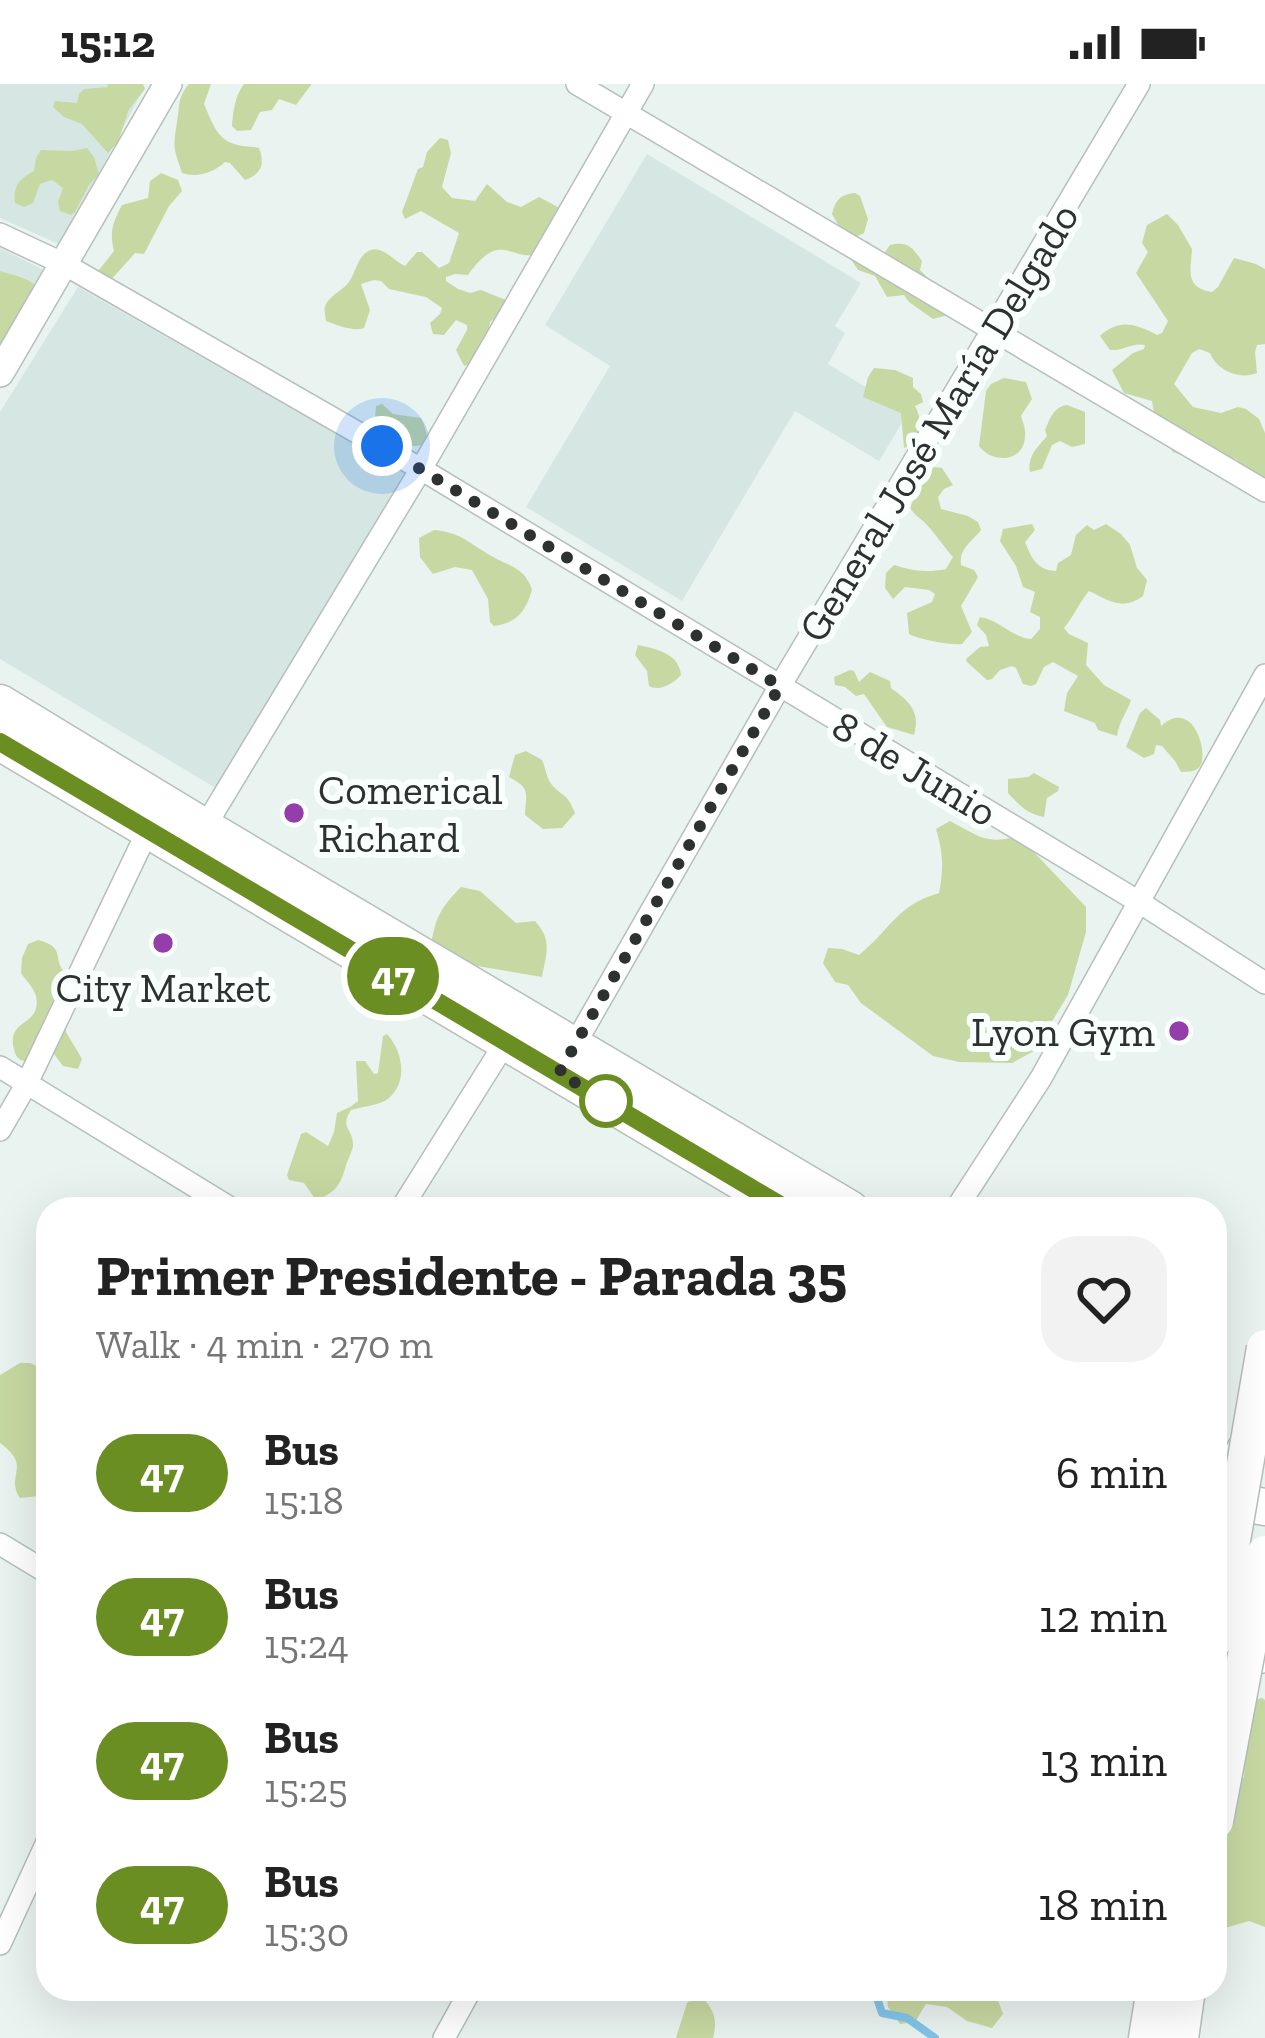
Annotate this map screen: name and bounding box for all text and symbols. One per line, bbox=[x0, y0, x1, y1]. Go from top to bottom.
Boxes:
text: 15:12 bbox=[60, 15, 155, 69]
street label: General José María Delgado bbox=[787, 194, 1090, 651]
your location bbox=[352, 416, 412, 476]
street label: 8 de Junio bbox=[823, 699, 1006, 837]
place label: Comerical Richard bbox=[318, 764, 503, 863]
marker: Comerical Richard bbox=[281, 800, 307, 826]
marker: City Market bbox=[150, 930, 176, 956]
line badge: 47 bbox=[339, 937, 447, 1015]
text: 47 bbox=[371, 950, 415, 1001]
place label: City Market bbox=[55, 962, 271, 1013]
place label: Lyon Gym bbox=[971, 1006, 1155, 1057]
marker: Lyon Gym bbox=[1166, 1018, 1192, 1044]
unlabelled marker bbox=[581, 1076, 631, 1126]
button: heart bbox=[1041, 1236, 1167, 1362]
text: Primer Presidente - Parada 35 bbox=[96, 1241, 847, 1310]
text: Walk · 4 min · 270 m bbox=[96, 1321, 433, 1368]
text: Bus bbox=[264, 1423, 339, 1477]
text: 6 min bbox=[1056, 1446, 1167, 1500]
text: 47 bbox=[140, 1447, 184, 1498]
text: 15:18 bbox=[264, 1477, 344, 1524]
text: Bus bbox=[264, 1567, 339, 1621]
text: 12 min bbox=[1039, 1590, 1167, 1644]
text: 47 bbox=[140, 1591, 184, 1642]
text: 15:24 bbox=[264, 1621, 349, 1668]
text: Bus bbox=[264, 1711, 339, 1765]
text: 13 min bbox=[1040, 1734, 1167, 1788]
text: 47 bbox=[140, 1735, 184, 1786]
text: 15:25 bbox=[264, 1765, 348, 1812]
text: Bus bbox=[264, 1855, 339, 1909]
text: 18 min bbox=[1038, 1878, 1167, 1932]
text: 47 bbox=[140, 1879, 184, 1930]
text: 15:30 bbox=[264, 1909, 349, 1956]

